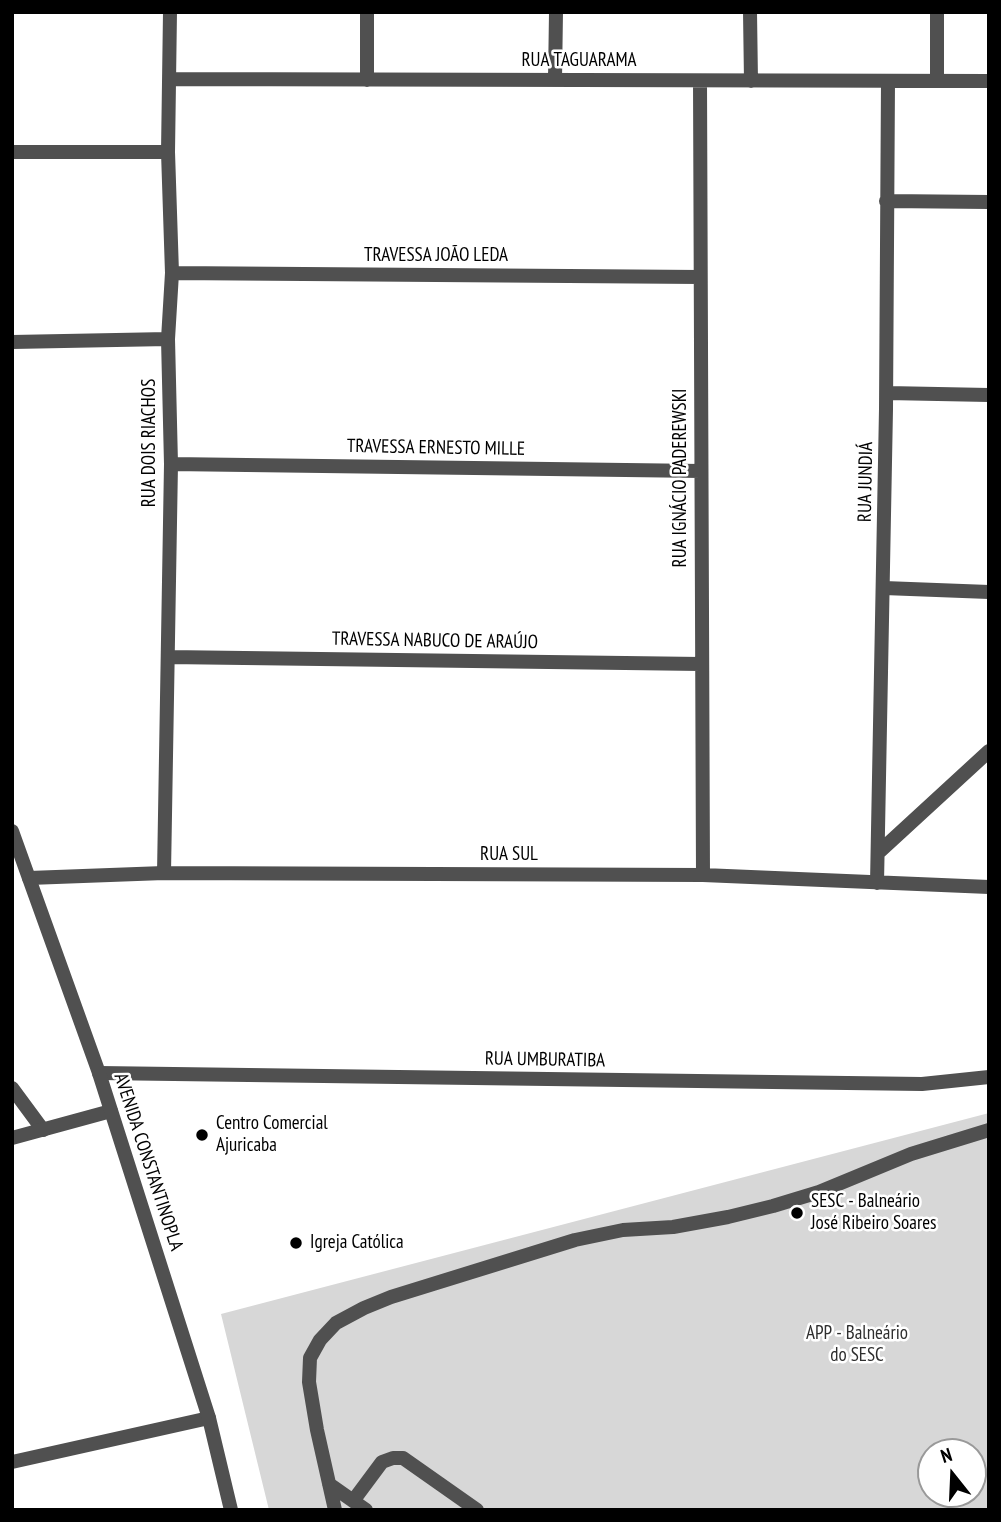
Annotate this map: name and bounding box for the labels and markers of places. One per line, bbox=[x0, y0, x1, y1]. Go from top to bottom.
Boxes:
place label: Centro Comercial Ajuricaba bbox=[216, 1113, 328, 1157]
marker: Centro Comercial Ajuricaba bbox=[194, 1127, 210, 1143]
place label: SESC - Balneário José Ribeiro Soares bbox=[811, 1191, 936, 1235]
marker: SESC - Balneário José Ribeiro Soares bbox=[789, 1205, 805, 1221]
place label: Igreja Católica bbox=[310, 1232, 404, 1254]
marker: Igreja Católica bbox=[288, 1235, 304, 1251]

